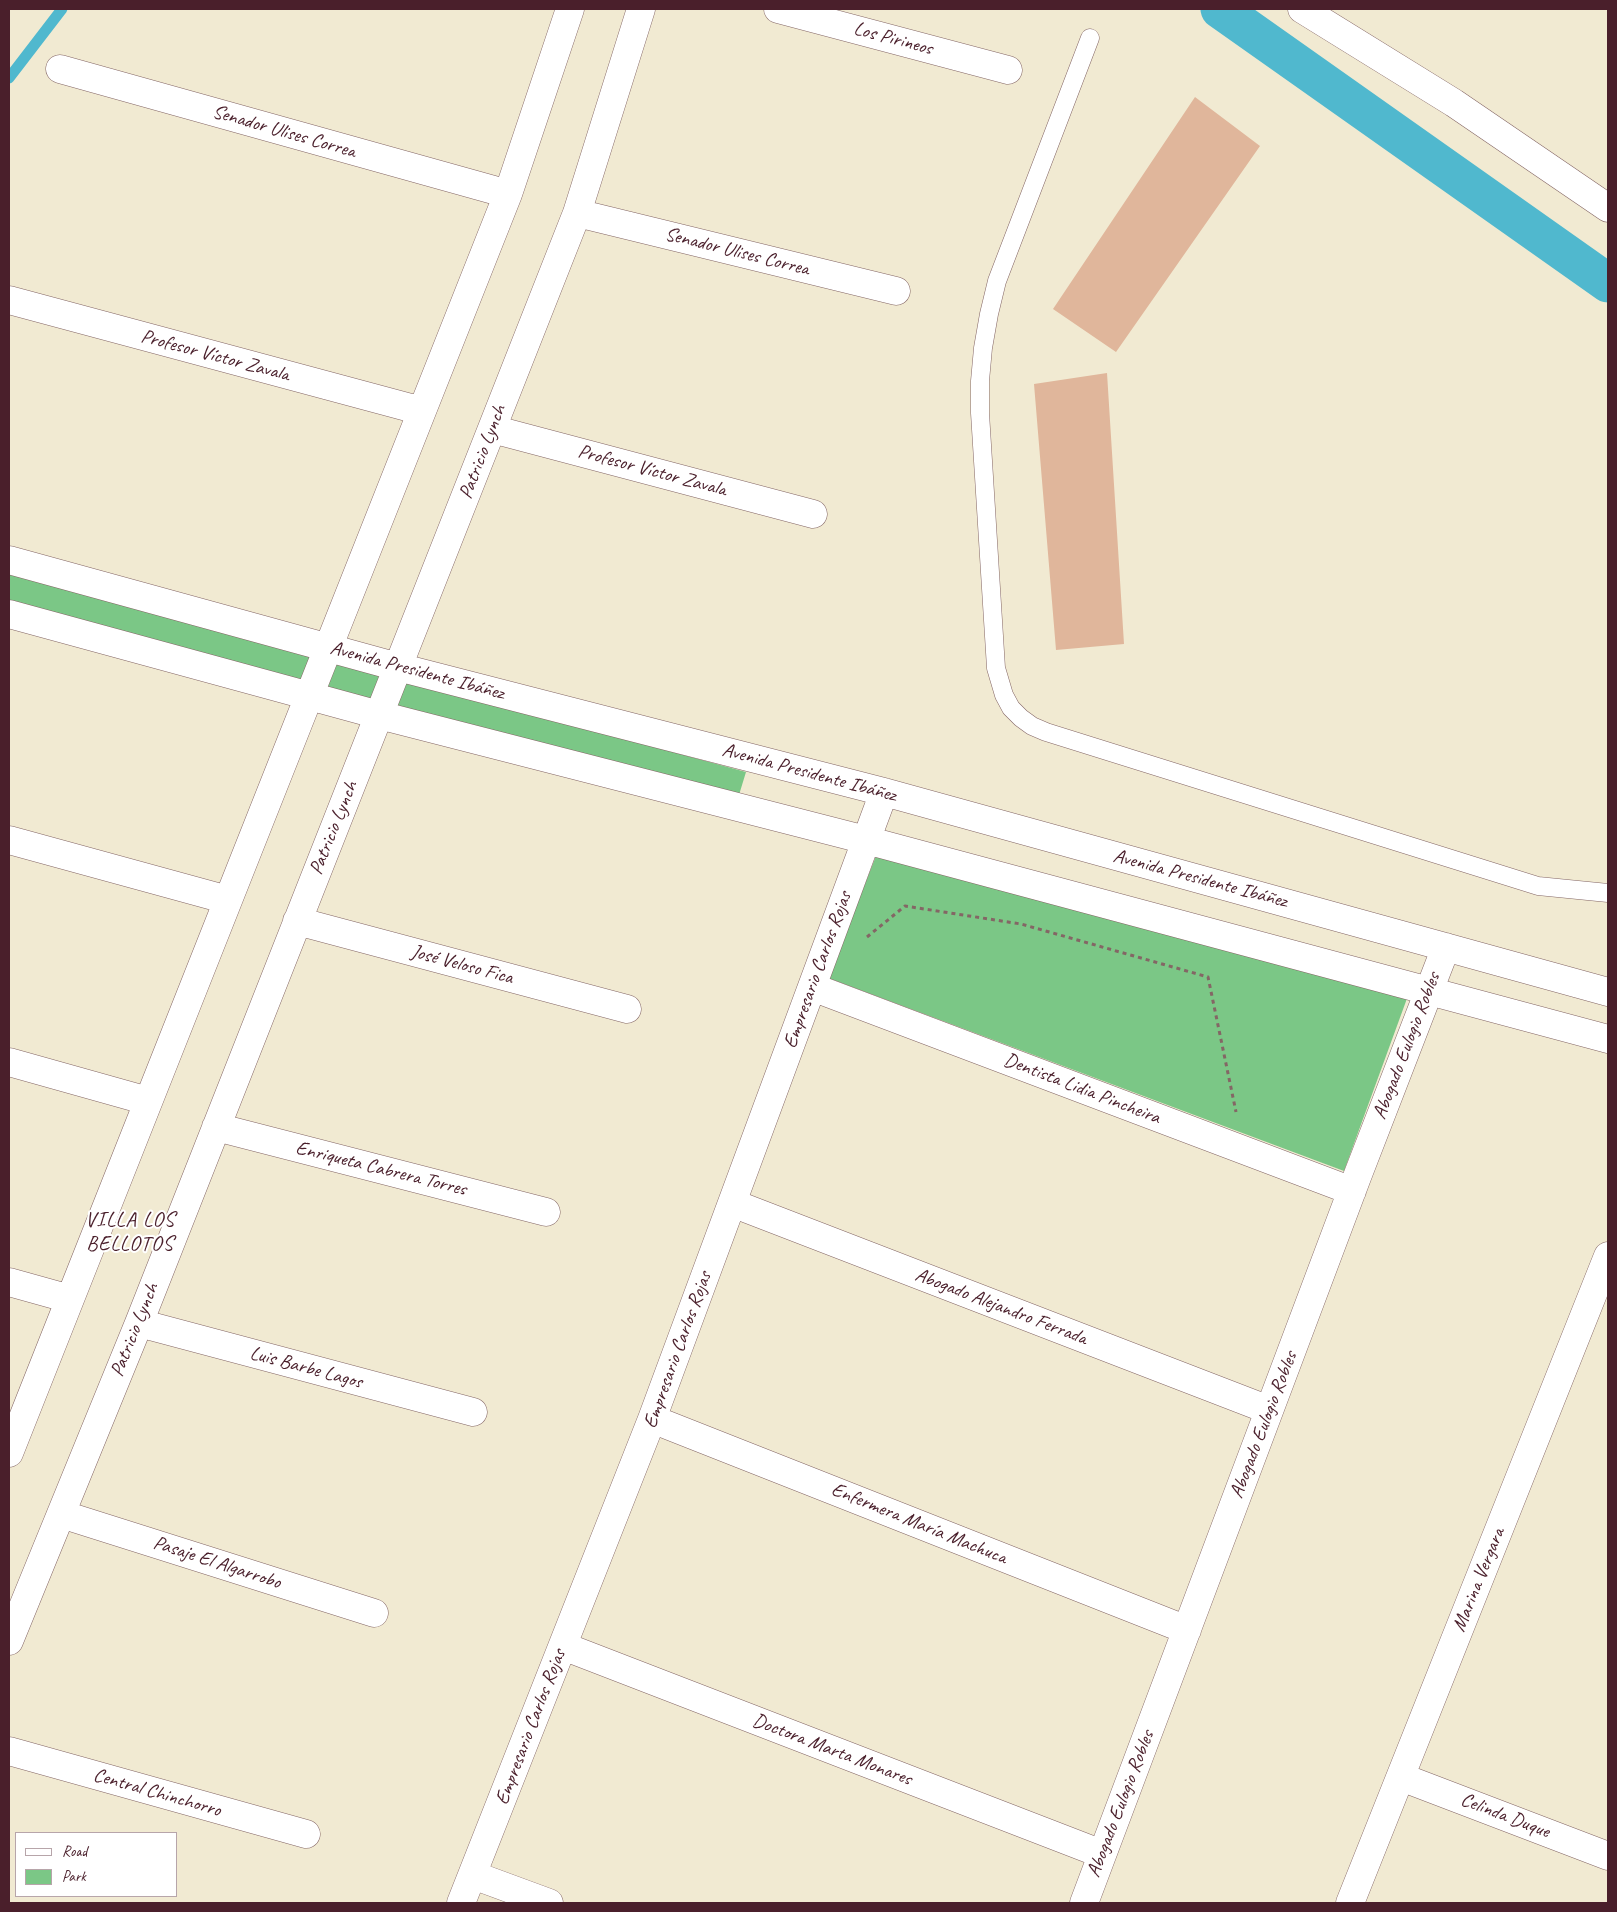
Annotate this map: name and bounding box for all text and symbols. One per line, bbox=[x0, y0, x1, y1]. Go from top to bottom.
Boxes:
street label: Los Pirineos bbox=[851, 17, 935, 61]
street label: Senador Ulises Correa bbox=[210, 100, 358, 164]
street label: Senador Ulises Correa bbox=[662, 222, 812, 282]
street label: Profesor Víctor Zavala bbox=[138, 325, 292, 387]
street label: Patricio Lynch bbox=[454, 402, 512, 502]
street label: Profesor Víctor Zavala bbox=[575, 440, 729, 502]
street label: Avenida Presidente Ibáñez bbox=[327, 636, 507, 706]
street label: Avenida Presidente Ibáñez bbox=[719, 738, 899, 808]
street label: Patricio Lynch bbox=[304, 778, 364, 878]
street label: Avenida Presidente Ibáñez bbox=[1110, 844, 1290, 914]
street label: Empresario Carlos Rojas bbox=[779, 889, 857, 1051]
street label: José Veloso Fica bbox=[409, 940, 515, 990]
street label: Abogado Eulogio Robles bbox=[1368, 969, 1446, 1123]
street label: Dentista Lidia Pincheira bbox=[1000, 1048, 1164, 1130]
street label: Enriqueta Cabrera Torres bbox=[293, 1136, 469, 1202]
district label: VILLA LOS BELLOTOS bbox=[84, 1207, 176, 1257]
street label: Abogado Alejandro Ferrada bbox=[912, 1263, 1090, 1351]
street label: Empresario Carlos Rojas bbox=[639, 1269, 717, 1431]
street label: Patricio Lynch bbox=[105, 1280, 165, 1380]
street label: Luis Barbe Lagos bbox=[247, 1342, 365, 1394]
street label: Abogado Eulogio Robles bbox=[1225, 1348, 1303, 1502]
street label: Enfermera María Machuca bbox=[828, 1478, 1010, 1570]
street label: Marina Vergara bbox=[1447, 1525, 1511, 1635]
street label: Pasaje El Algarrobo bbox=[150, 1531, 284, 1595]
street label: Empresario Carlos Rojas bbox=[490, 1646, 572, 1808]
street label: Doctora Marta Monares bbox=[749, 1709, 915, 1791]
street label: Abogado Eulogio Robles bbox=[1082, 1727, 1160, 1881]
street label: Central Chinchorro bbox=[90, 1763, 224, 1823]
street label: Celinda Duque bbox=[1457, 1788, 1553, 1844]
legend bbox=[15, 1832, 178, 1897]
text: Road bbox=[62, 1842, 87, 1861]
text: Park bbox=[62, 1867, 86, 1886]

